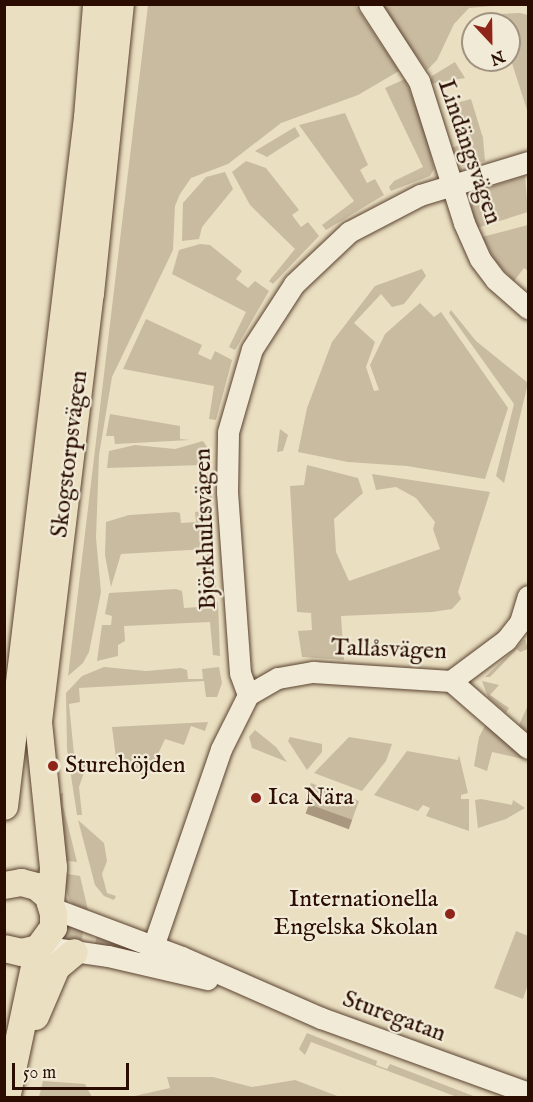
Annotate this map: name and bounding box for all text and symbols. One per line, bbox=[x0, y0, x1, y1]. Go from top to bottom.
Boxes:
north arrow bbox=[461, 12, 521, 72]
text: N bbox=[487, 45, 507, 69]
street label: Lindängsvägen bbox=[431, 76, 507, 228]
street label: Skogstorpsvägen bbox=[45, 369, 95, 539]
street label: Björkhultsvägen bbox=[189, 447, 223, 611]
street label: Tallåsvägen bbox=[331, 634, 447, 666]
place label: Sturehöjden bbox=[65, 752, 186, 780]
marker: Sturehöjden bbox=[46, 759, 60, 773]
place label: Ica Nära bbox=[268, 784, 354, 812]
marker: Ica Nära bbox=[249, 791, 263, 805]
place label: Internationella Engelska Skolan bbox=[274, 886, 438, 942]
marker: Internationella Engelska Skolan bbox=[443, 907, 457, 921]
street label: Sturegatan bbox=[339, 985, 449, 1049]
scale bar bbox=[15, 1051, 132, 1089]
text: 50 m bbox=[23, 1062, 56, 1085]

